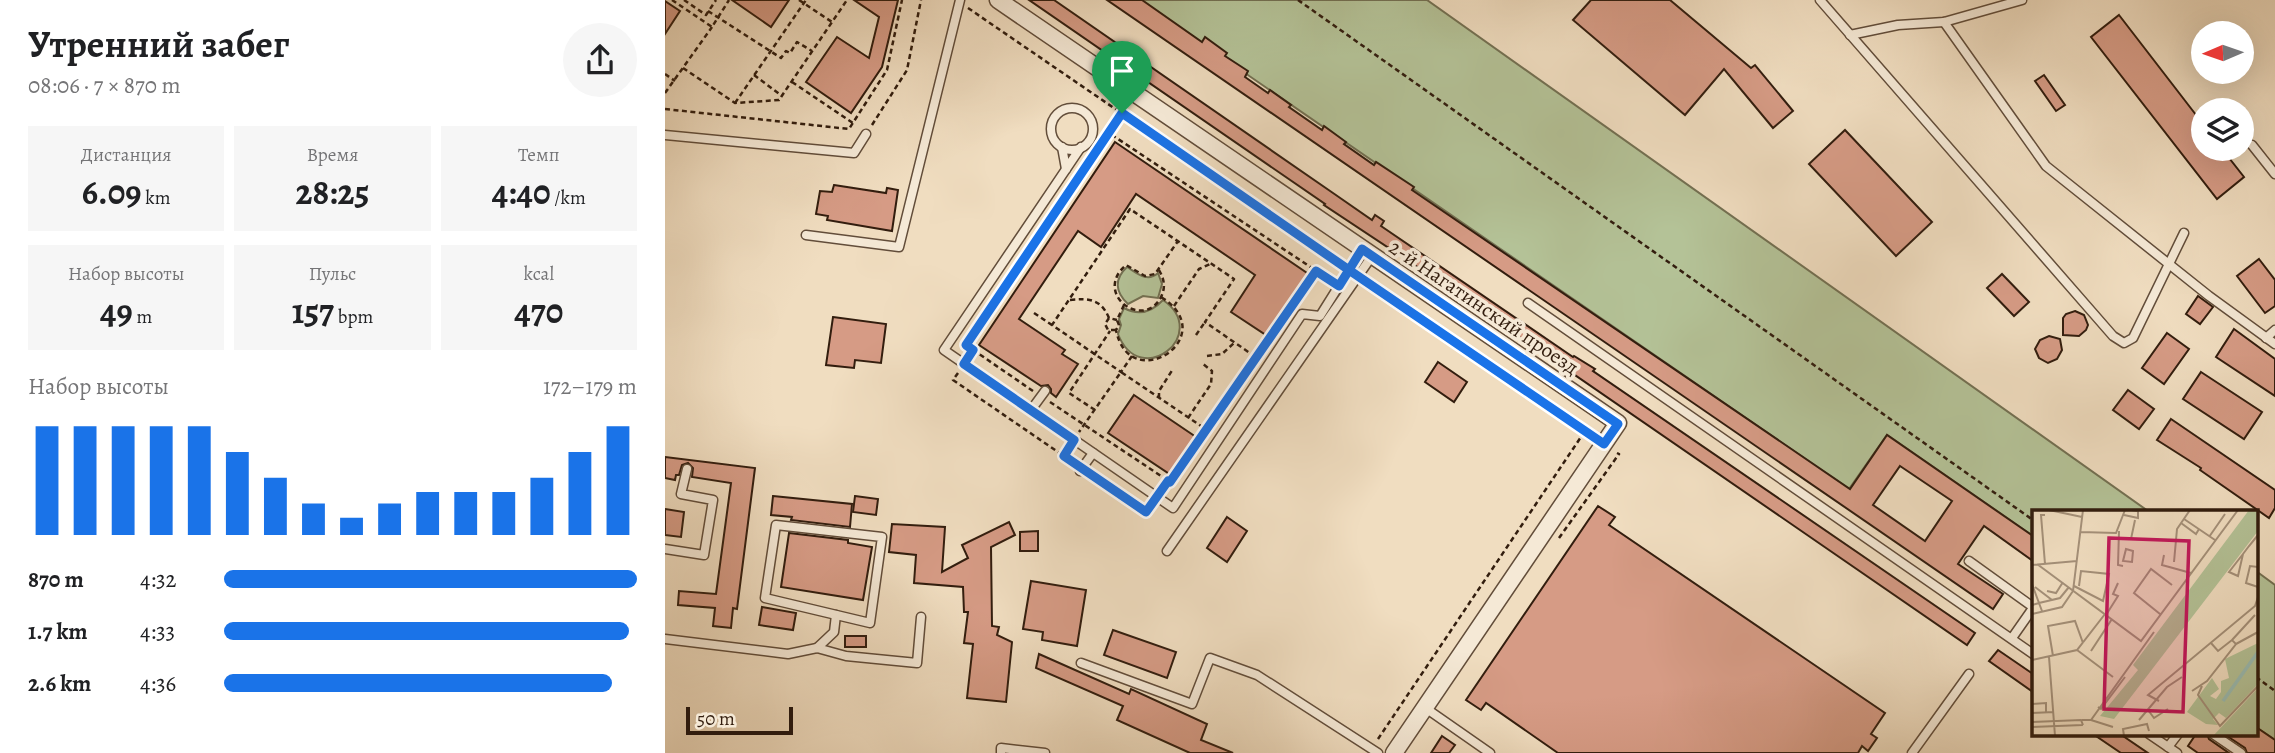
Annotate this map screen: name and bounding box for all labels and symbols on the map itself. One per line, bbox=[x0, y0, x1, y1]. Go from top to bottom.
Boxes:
north arrow bbox=[2191, 21, 2254, 84]
pin bbox=[1092, 41, 1152, 113]
street label: 2-й Нагатинский проезд bbox=[1384, 233, 1584, 381]
inset map bbox=[2032, 510, 2257, 736]
scale bar bbox=[686, 704, 793, 736]

